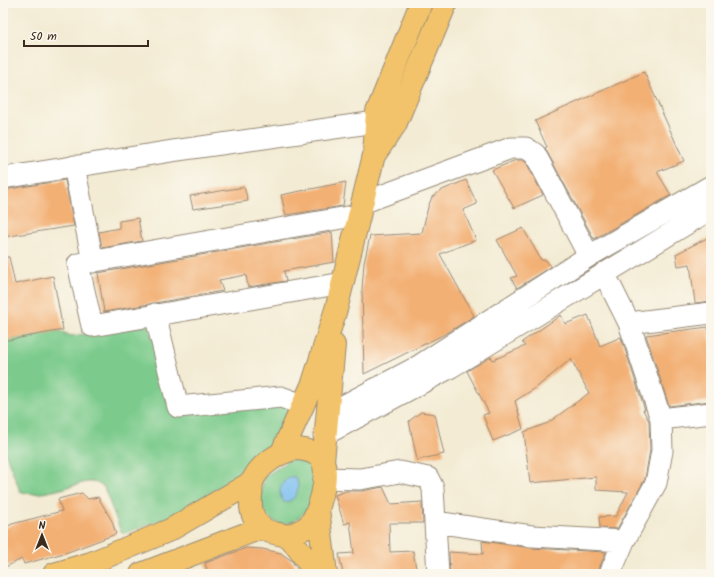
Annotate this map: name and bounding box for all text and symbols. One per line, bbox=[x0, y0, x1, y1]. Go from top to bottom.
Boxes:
scale bar bbox=[24, 22, 148, 48]
text: 50 m bbox=[30, 27, 57, 46]
north arrow bbox=[22, 515, 62, 555]
text: N bbox=[39, 517, 46, 535]

